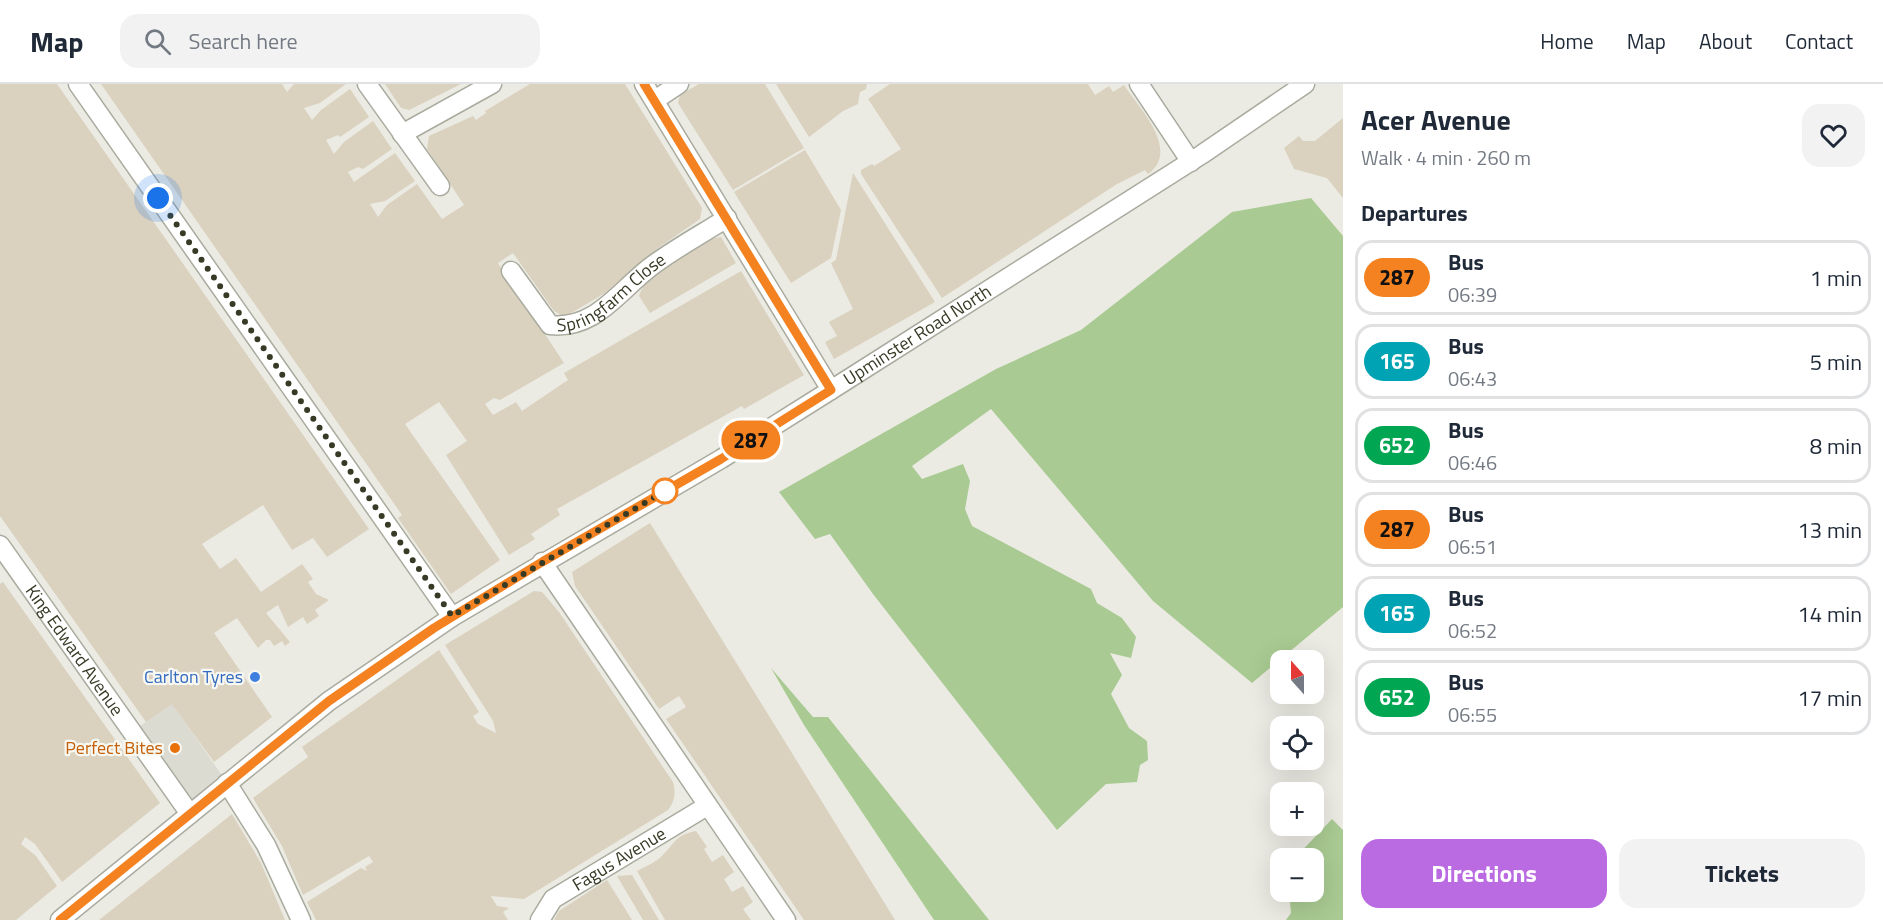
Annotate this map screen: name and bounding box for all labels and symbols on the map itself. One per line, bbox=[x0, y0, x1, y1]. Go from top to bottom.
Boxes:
your location bbox=[143, 183, 173, 213]
street label: Springfarm Close bbox=[556, 246, 671, 339]
street label: Upminster Road North bbox=[838, 278, 996, 392]
line badge: 287 bbox=[716, 420, 786, 460]
unlabelled marker bbox=[652, 478, 678, 504]
street label: King Edward Avenue bbox=[19, 579, 131, 721]
north arrow bbox=[1270, 650, 1324, 704]
place label: Carlton Tyres bbox=[144, 663, 243, 690]
marker: Carlton Tyres bbox=[248, 670, 262, 684]
place label: Perfect Bites bbox=[65, 734, 163, 761]
marker: Perfect Bites bbox=[168, 741, 182, 755]
street label: Fagus Avenue bbox=[567, 820, 671, 897]

